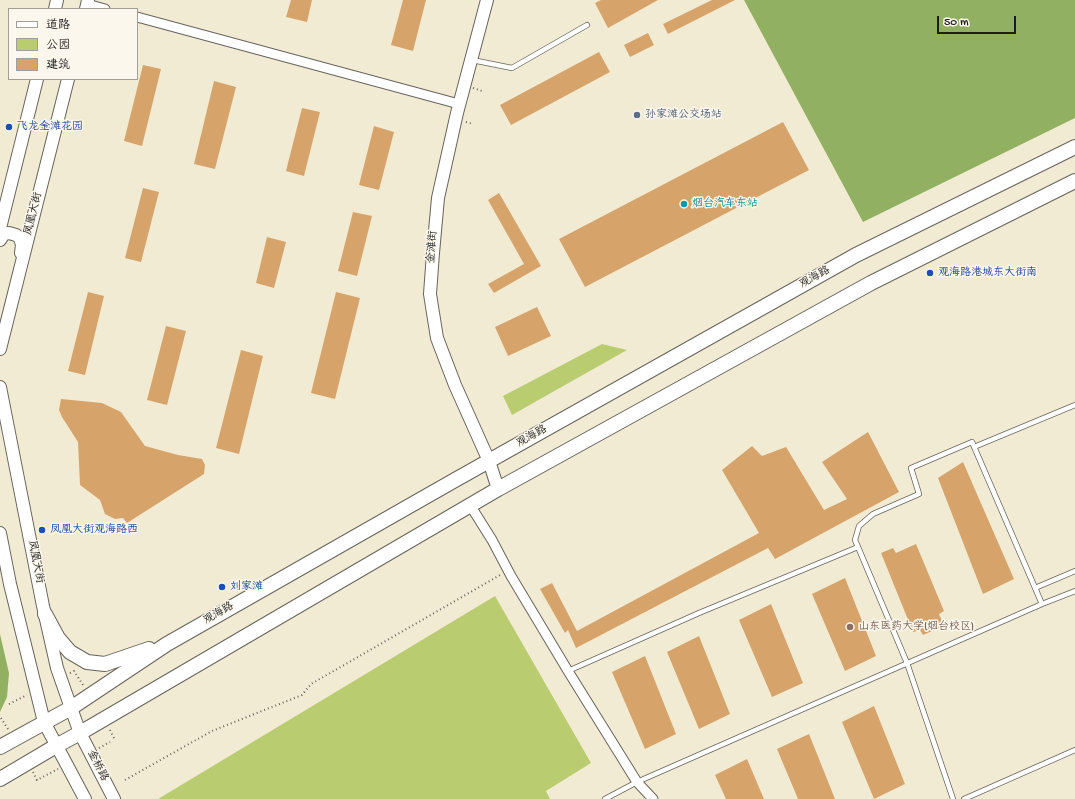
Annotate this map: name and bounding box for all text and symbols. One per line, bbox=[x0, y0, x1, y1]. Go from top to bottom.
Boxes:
legend bbox=[8, 8, 138, 80]
scale bar bbox=[939, 8, 1018, 34]
text: 50 m bbox=[944, 16, 969, 30]
text: 道路 bbox=[46, 19, 70, 33]
text: 公园 bbox=[46, 39, 70, 53]
text: 建筑 bbox=[46, 59, 70, 73]
place label: 孙家滩公交场站 bbox=[645, 108, 722, 122]
marker: 孙家滩公交场站 bbox=[632, 110, 642, 120]
place label: 飞龙金滩花园 bbox=[17, 120, 83, 134]
marker: 飞龙金滩花园 bbox=[4, 122, 14, 132]
street label: 凤凰大街 bbox=[22, 191, 46, 237]
place label: 烟台汽车东站 bbox=[692, 197, 758, 211]
marker: 烟台汽车东站 bbox=[679, 199, 689, 209]
street label: 金滩街 bbox=[425, 230, 441, 264]
street label: 观海路 bbox=[797, 264, 833, 292]
place label: 观海路港城东大街南 bbox=[938, 266, 1037, 280]
marker: 观海路港城东大街南 bbox=[925, 268, 935, 278]
street label: 观海路 bbox=[514, 423, 550, 451]
place label: 凤凰大街观海路西 bbox=[50, 523, 138, 537]
marker: 凤凰大街观海路西 bbox=[37, 525, 47, 535]
street label: 凤凰大街 bbox=[24, 539, 46, 585]
place label: 刘家滩 bbox=[230, 580, 263, 594]
marker: 刘家滩 bbox=[217, 582, 227, 592]
street label: 观海路 bbox=[201, 600, 237, 628]
place label: 山东医药大学(烟台校区) bbox=[858, 620, 974, 634]
marker: 山东医药大学(烟台校区) bbox=[845, 622, 855, 632]
street label: 金桥路 bbox=[84, 748, 110, 784]

